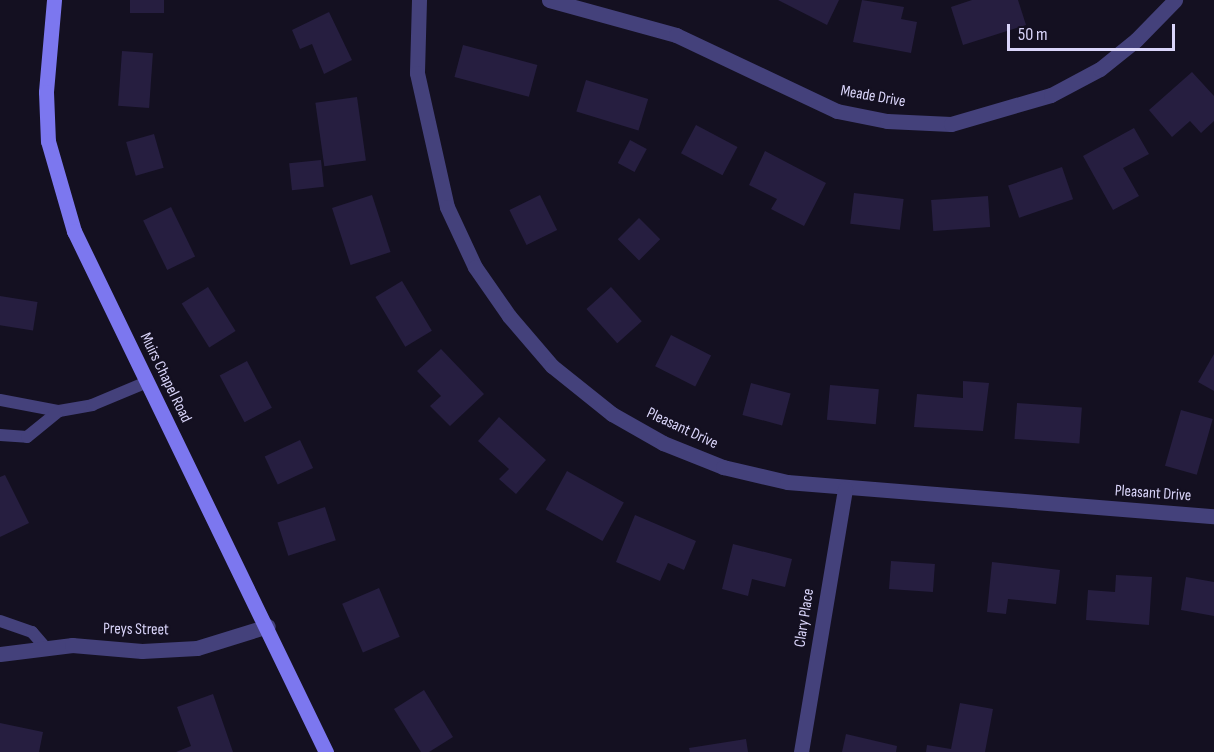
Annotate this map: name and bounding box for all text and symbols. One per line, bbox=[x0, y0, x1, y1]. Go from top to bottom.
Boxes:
scale bar bbox=[1010, 12, 1178, 50]
text: 50 m bbox=[1018, 24, 1048, 45]
street label: Meade Drive bbox=[839, 82, 907, 112]
street label: Muirs Chapel Road bbox=[135, 330, 195, 426]
street label: Pleasant Drive bbox=[643, 404, 721, 454]
street label: Pleasant Drive bbox=[1114, 482, 1192, 506]
street label: Clary Place bbox=[791, 587, 819, 649]
street label: Preys Street bbox=[103, 620, 169, 640]

